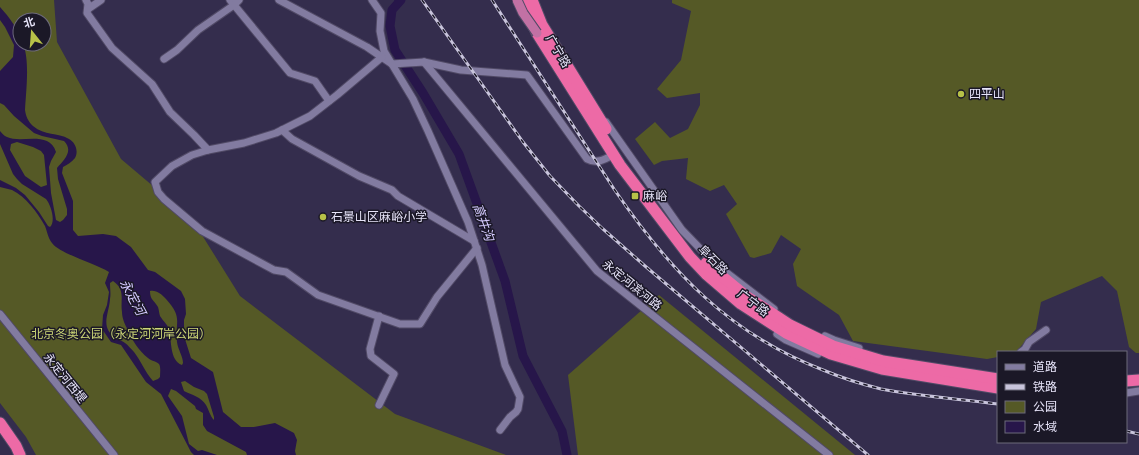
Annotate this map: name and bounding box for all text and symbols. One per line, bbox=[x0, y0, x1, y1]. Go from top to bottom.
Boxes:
north arrow bbox=[12, 12, 52, 52]
text: 北 bbox=[21, 13, 36, 31]
street label: 广宁路 bbox=[542, 31, 575, 71]
place label: 四平山 bbox=[969, 85, 1005, 102]
marker: 四平山 bbox=[956, 89, 966, 99]
place label: 麻峪 bbox=[643, 187, 667, 204]
marker: 麻峪 bbox=[630, 191, 640, 201]
water label: 高井沟 bbox=[469, 201, 500, 245]
place label: 石景山区麻峪小学 bbox=[331, 208, 427, 225]
marker: 石景山区麻峪小学 bbox=[318, 212, 328, 222]
street label: 阜石路 bbox=[695, 241, 732, 278]
street label: 永定河滨河路 bbox=[599, 255, 666, 314]
water label: 永定河 bbox=[116, 276, 152, 321]
street label: 广宁路 bbox=[734, 285, 773, 320]
park label: 北京冬奥公园（永定河河岸公园） bbox=[31, 325, 211, 342]
street label: 永定河西堤 bbox=[40, 349, 91, 406]
legend bbox=[997, 351, 1127, 443]
text: 道路 bbox=[1033, 358, 1057, 375]
text: 铁路 bbox=[1033, 378, 1057, 395]
text: 公园 bbox=[1033, 398, 1057, 415]
text: 水域 bbox=[1033, 418, 1057, 435]

